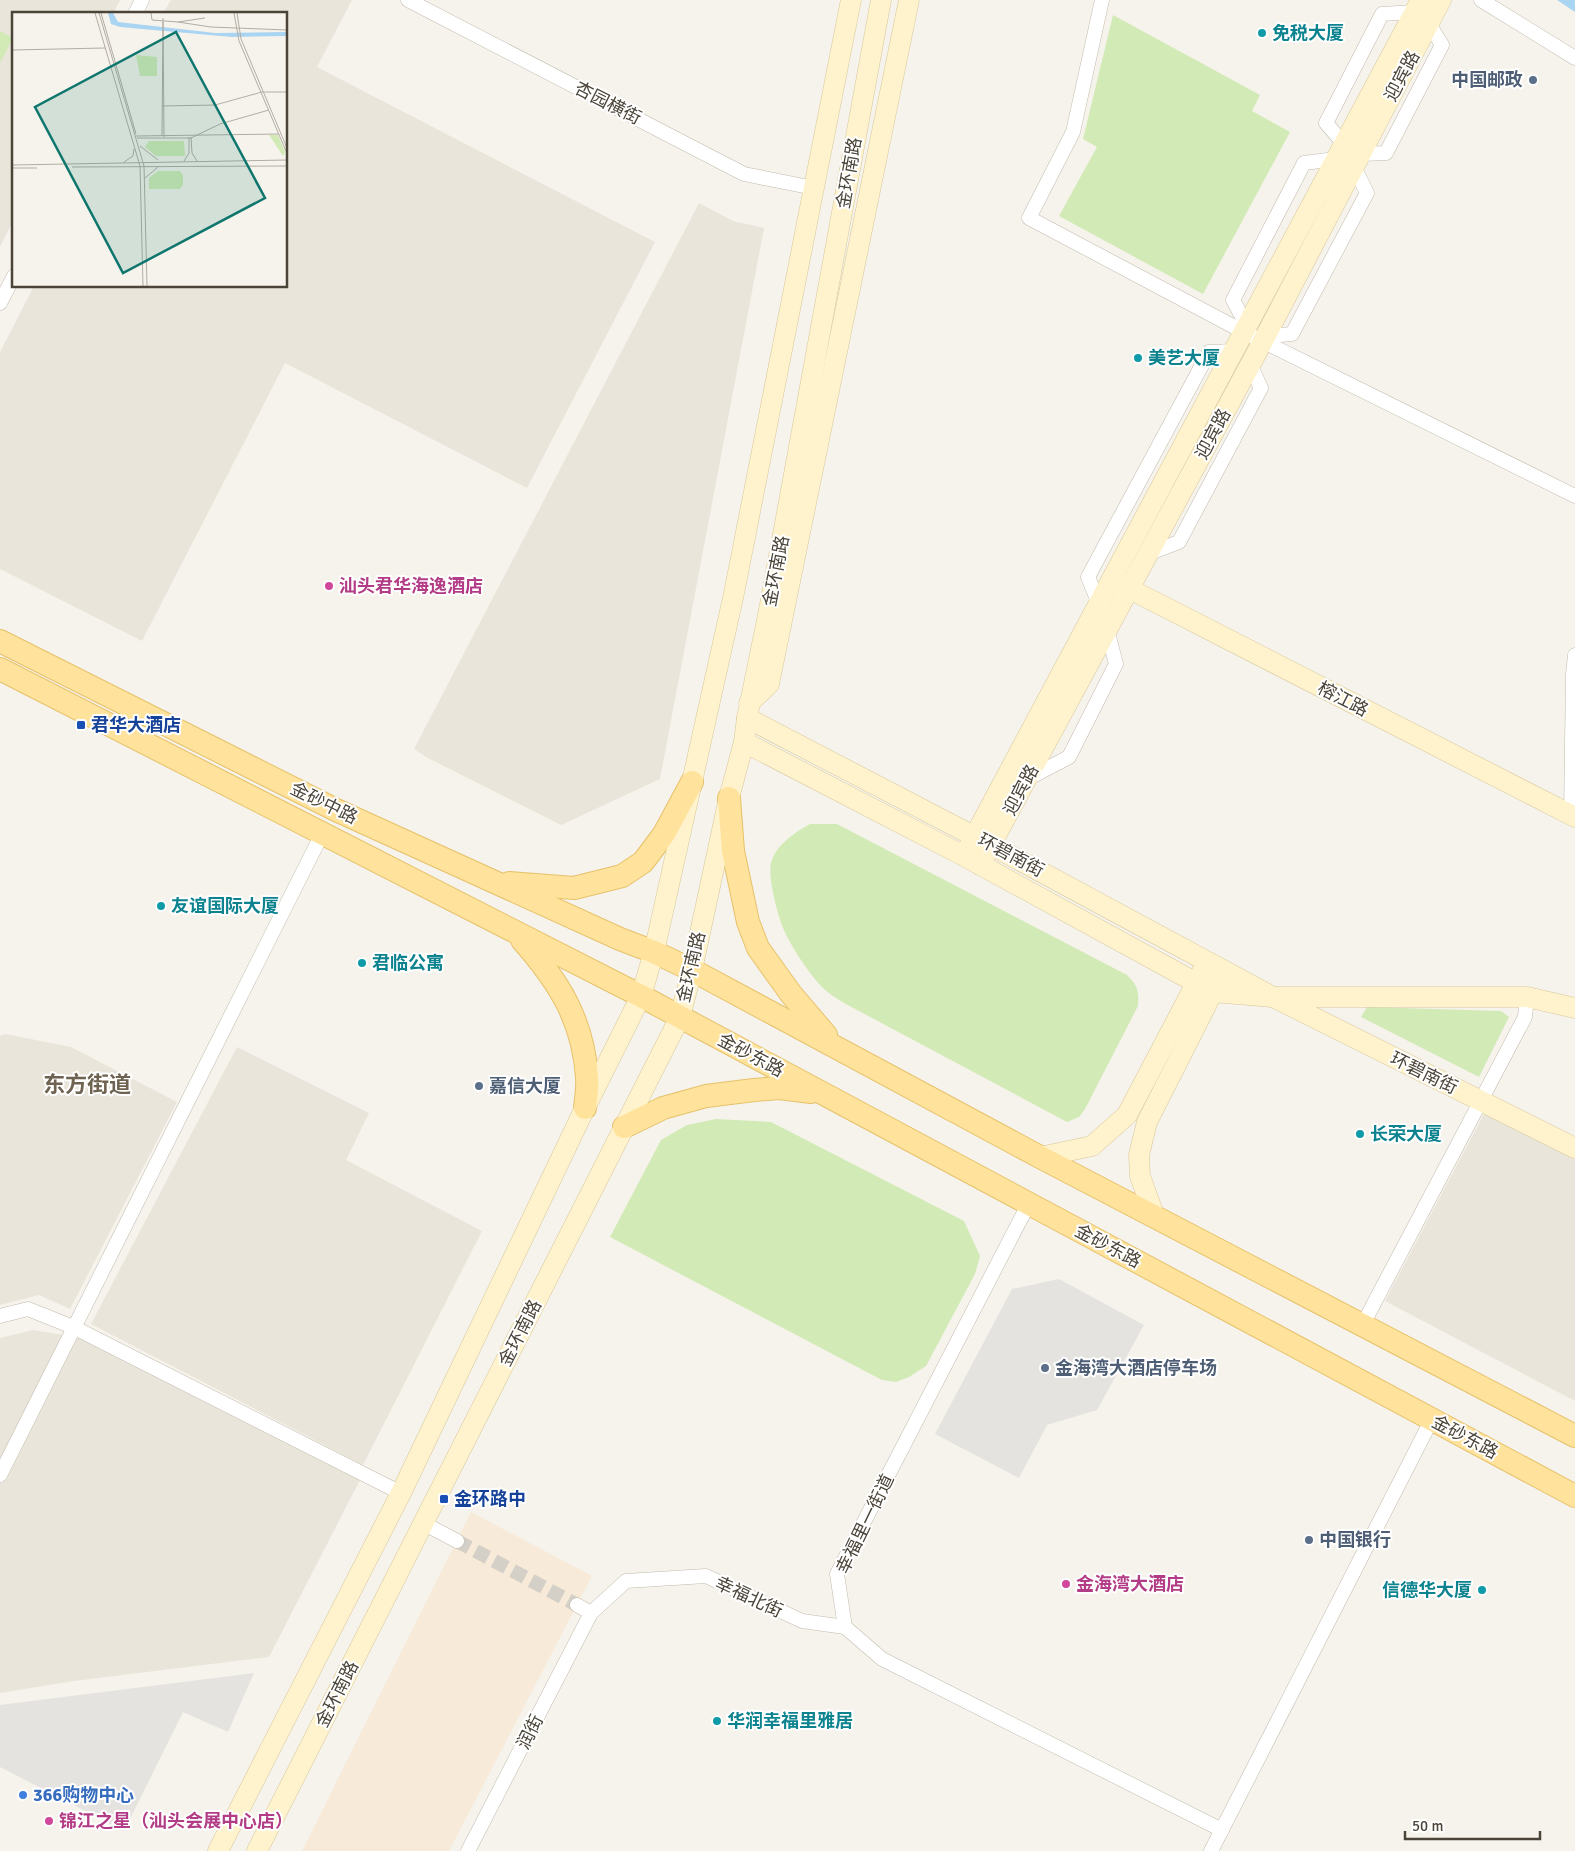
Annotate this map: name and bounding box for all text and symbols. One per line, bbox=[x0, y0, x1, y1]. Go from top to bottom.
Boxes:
inset map bbox=[12, 12, 288, 288]
place label: 免税大厦 bbox=[1272, 22, 1344, 44]
marker: 免税大厦 bbox=[1256, 27, 1268, 39]
street label: 迎宾路 bbox=[1380, 47, 1424, 105]
place label: 中国邮政 bbox=[1451, 69, 1523, 91]
marker: 中国邮政 bbox=[1527, 74, 1539, 86]
street label: 杏园横街 bbox=[571, 77, 645, 129]
street label: 金环南路 bbox=[832, 136, 866, 210]
place label: 美艺大厦 bbox=[1148, 347, 1220, 369]
marker: 美艺大厦 bbox=[1132, 352, 1144, 364]
street label: 迎宾路 bbox=[1191, 405, 1235, 463]
street label: 金环南路 bbox=[758, 534, 794, 608]
place label: 汕头君华海逸酒店 bbox=[339, 575, 483, 597]
marker: 汕头君华海逸酒店 bbox=[323, 580, 335, 592]
street label: 榕江路 bbox=[1314, 677, 1372, 721]
place label: 君华大酒店 bbox=[91, 714, 181, 736]
marker: 君华大酒店 bbox=[75, 719, 87, 731]
street label: 迎宾路 bbox=[999, 761, 1043, 819]
street label: 金砂中路 bbox=[287, 777, 361, 829]
street label: 环碧南街 bbox=[974, 828, 1048, 882]
place label: 友谊国际大厦 bbox=[171, 895, 279, 917]
marker: 友谊国际大厦 bbox=[155, 900, 167, 912]
street label: 金环南路 bbox=[672, 929, 710, 1005]
place label: 君临公寓 bbox=[372, 952, 444, 974]
marker: 君临公寓 bbox=[356, 957, 368, 969]
street label: 金砂东路 bbox=[714, 1028, 788, 1082]
street label: 环碧南街 bbox=[1387, 1047, 1461, 1099]
district label: 东方街道 bbox=[43, 1071, 131, 1098]
place label: 嘉信大厦 bbox=[489, 1075, 561, 1097]
marker: 嘉信大厦 bbox=[473, 1080, 485, 1092]
place label: 长荣大厦 bbox=[1370, 1123, 1442, 1145]
marker: 长荣大厦 bbox=[1354, 1128, 1366, 1140]
street label: 金砂东路 bbox=[1071, 1219, 1145, 1273]
street label: 金环南路 bbox=[494, 1296, 546, 1370]
place label: 金海湾大酒店停车场 bbox=[1055, 1357, 1217, 1379]
marker: 金海湾大酒店停车场 bbox=[1039, 1362, 1051, 1374]
street label: 金砂东路 bbox=[1428, 1410, 1502, 1464]
street label: 幸福里一街道 bbox=[831, 1471, 899, 1577]
place label: 金环路中 bbox=[454, 1488, 526, 1510]
marker: 金环路中 bbox=[438, 1493, 450, 1505]
place label: 中国银行 bbox=[1319, 1529, 1391, 1551]
marker: 中国银行 bbox=[1303, 1534, 1315, 1546]
street label: 幸福北街 bbox=[712, 1572, 786, 1622]
place label: 金海湾大酒店 bbox=[1076, 1573, 1184, 1595]
marker: 金海湾大酒店 bbox=[1060, 1578, 1072, 1590]
place label: 信德华大厦 bbox=[1382, 1579, 1472, 1601]
marker: 信德华大厦 bbox=[1476, 1584, 1488, 1596]
street label: 金环南路 bbox=[311, 1657, 363, 1731]
place label: 华润幸福里雅居 bbox=[727, 1710, 853, 1732]
street label: 润街 bbox=[512, 1711, 548, 1753]
marker: 华润幸福里雅居 bbox=[711, 1715, 723, 1727]
place label: 366购物中心 bbox=[33, 1784, 134, 1806]
marker: 366购物中心 bbox=[17, 1789, 29, 1801]
scale bar bbox=[1405, 1808, 1540, 1840]
place label: 锦江之星（汕头会展中心店） bbox=[59, 1810, 293, 1832]
marker: 锦江之星（汕头会展中心店） bbox=[43, 1815, 55, 1827]
text: 50 m bbox=[1412, 1817, 1443, 1835]

